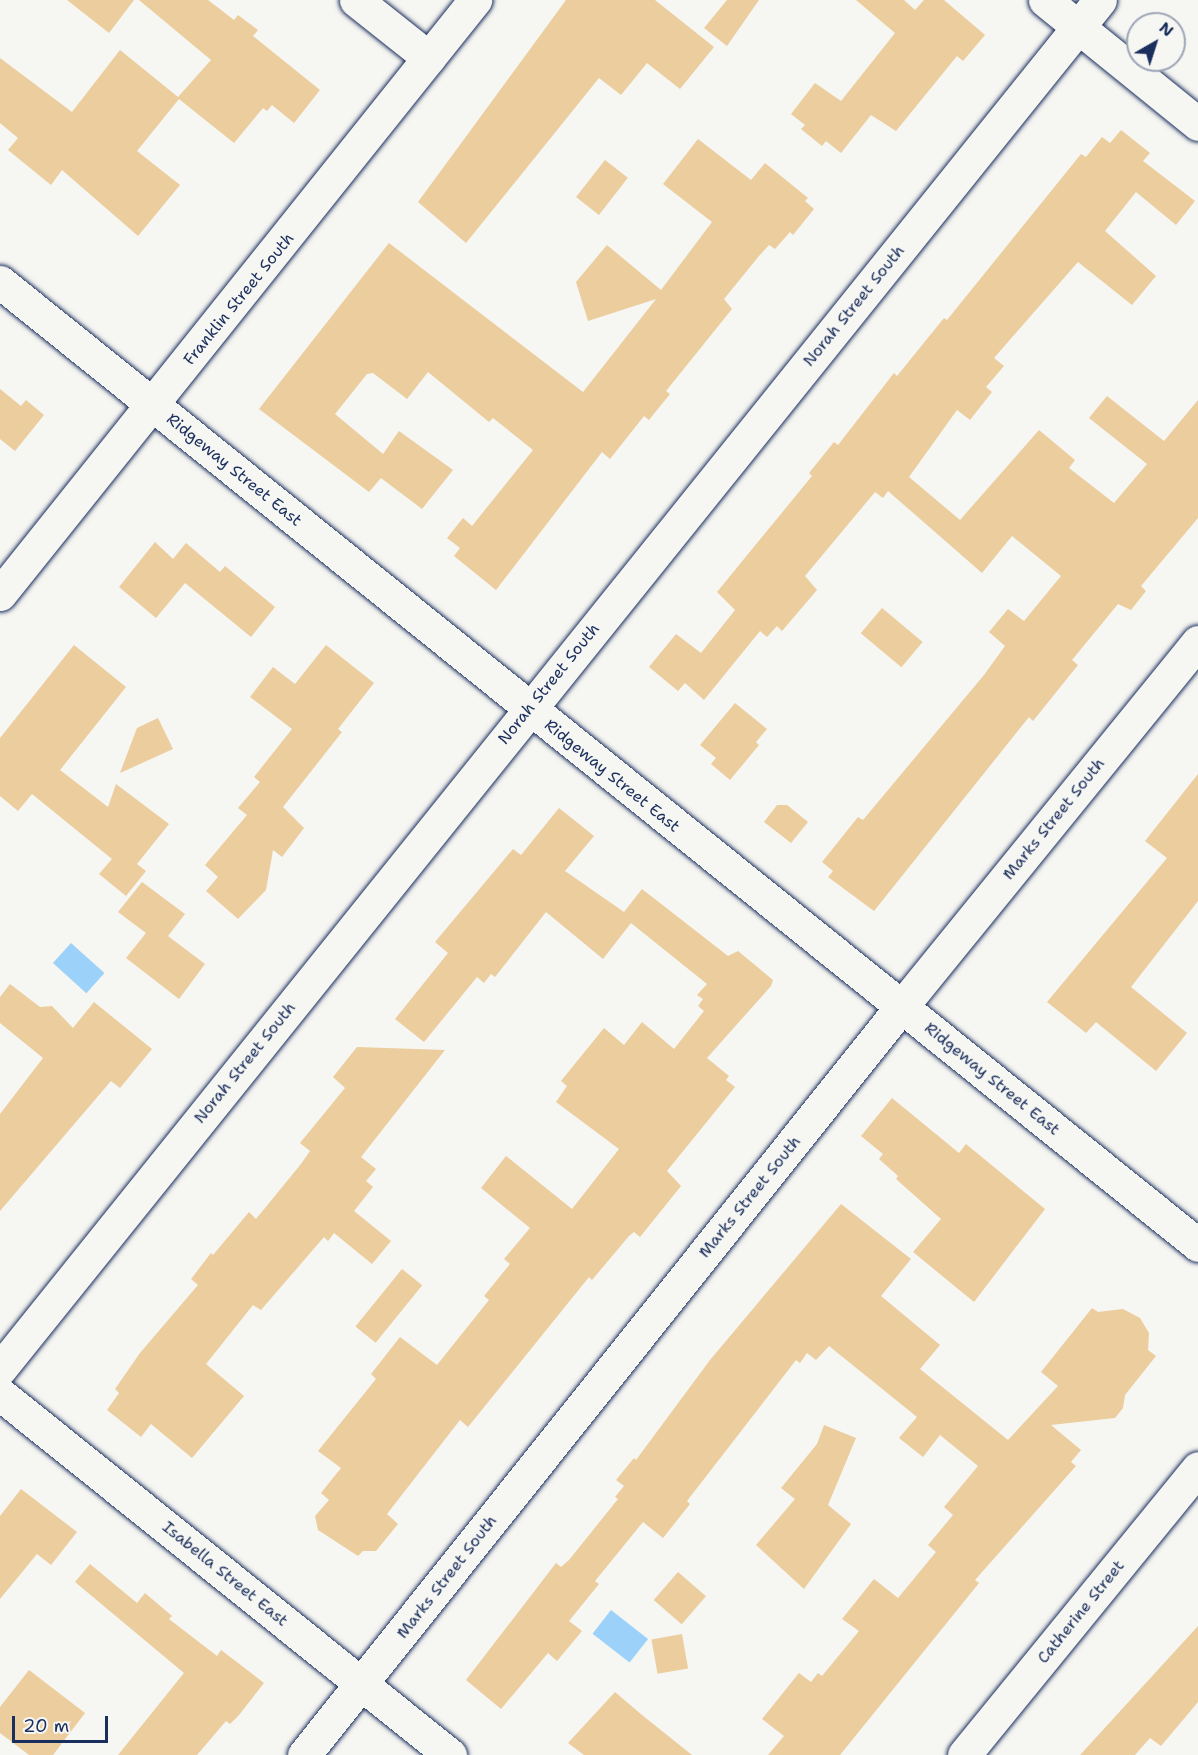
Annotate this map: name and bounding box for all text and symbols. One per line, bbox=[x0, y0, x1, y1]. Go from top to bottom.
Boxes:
north arrow bbox=[1126, 12, 1186, 72]
text: N bbox=[1155, 17, 1178, 41]
street label: Franklin Street South bbox=[180, 229, 298, 369]
street label: Norah Street South bbox=[799, 242, 909, 370]
street label: Ridgeway Street East bbox=[162, 410, 306, 530]
street label: Norah Street South bbox=[494, 620, 604, 748]
street label: Ridgeway Street East bbox=[540, 716, 684, 836]
street label: Marks Street South bbox=[999, 754, 1109, 884]
street label: Norah Street South bbox=[190, 999, 300, 1127]
street label: Ridgeway Street East bbox=[920, 1019, 1064, 1139]
street label: Marks Street South bbox=[695, 1132, 805, 1262]
street label: Marks Street South bbox=[393, 1512, 501, 1642]
street label: Isabella Street East bbox=[158, 1517, 292, 1631]
street label: Catherine Street bbox=[1034, 1557, 1128, 1667]
scale bar bbox=[15, 1704, 111, 1742]
text: 20 m bbox=[23, 1714, 69, 1738]

